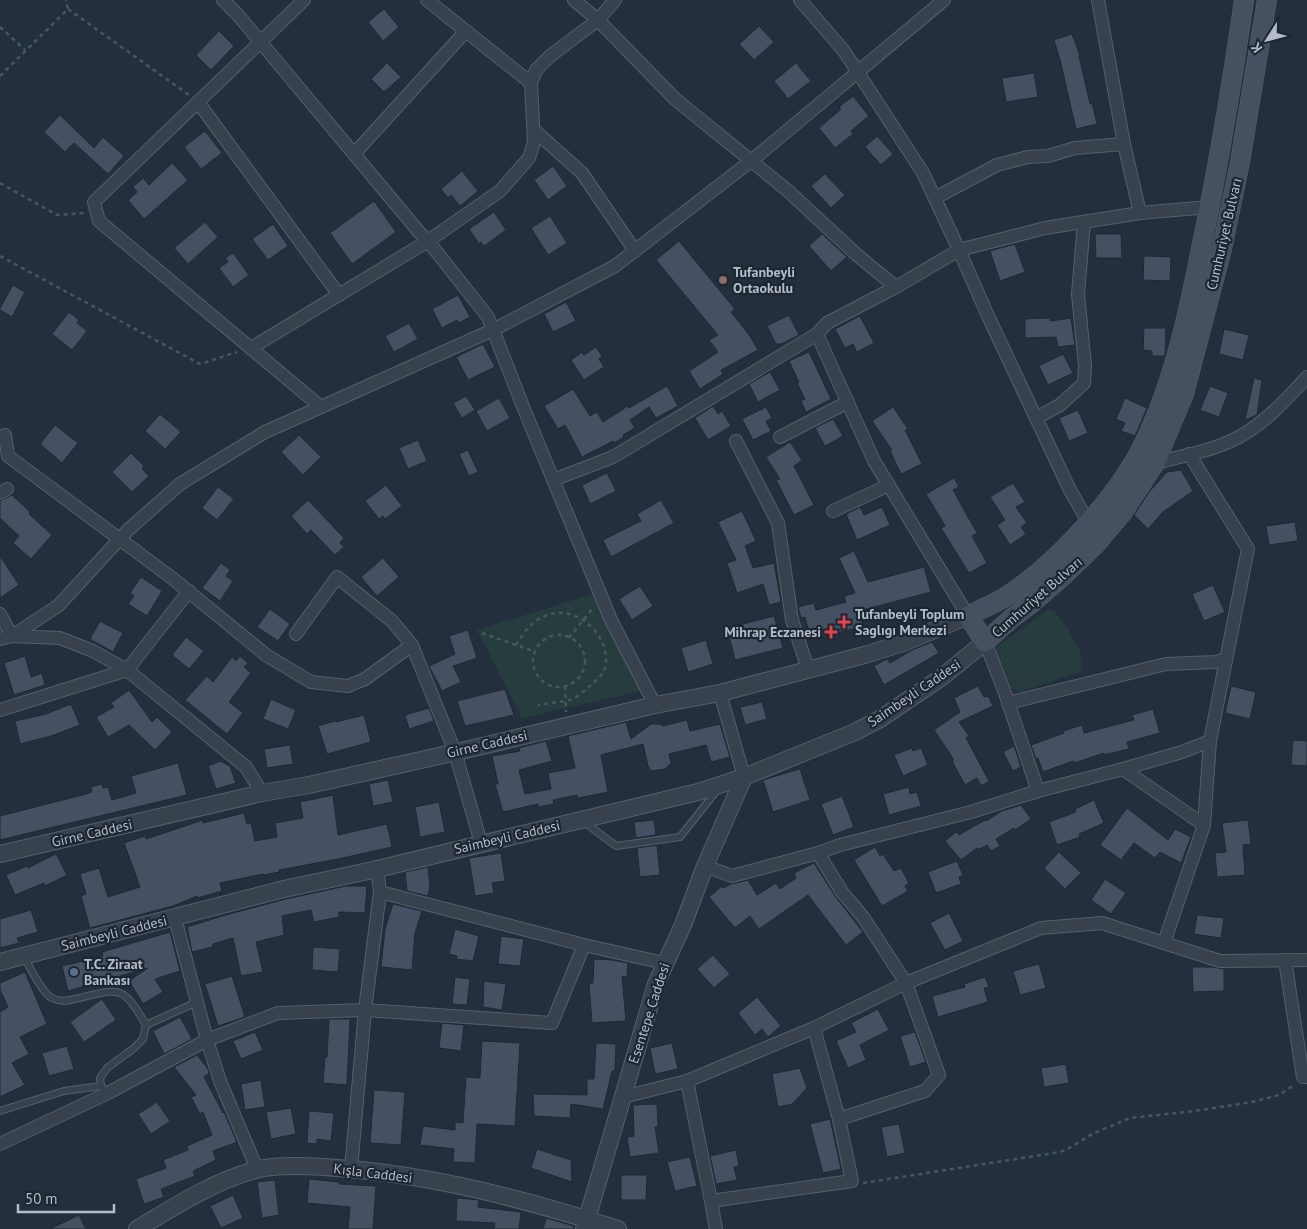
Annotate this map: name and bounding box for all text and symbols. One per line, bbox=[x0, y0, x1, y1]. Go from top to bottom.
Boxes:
north arrow bbox=[1242, 15, 1292, 65]
text: K bbox=[1246, 39, 1266, 56]
street label: Cumhuriyet Bulvarı bbox=[1202, 176, 1246, 292]
place label: Tufanbeyli Ortaokulu bbox=[733, 263, 795, 297]
marker: Tufanbeyli Ortaokulu bbox=[717, 274, 729, 286]
street label: Cumhuriyet Bulvarı bbox=[988, 553, 1086, 641]
place label: Tufanbeyli Toplum Saglıgı Merkezi bbox=[855, 605, 964, 639]
marker: Tufanbeyli Toplum Saglıgı Merkezi bbox=[837, 615, 851, 629]
place label: Mihrap Eczanesi bbox=[724, 623, 821, 641]
marker: Mihrap Eczanesi bbox=[825, 626, 837, 638]
street label: Saimbeyli Caddesi bbox=[864, 655, 964, 731]
street label: Girne Caddesi bbox=[445, 726, 529, 762]
street label: Girne Caddesi bbox=[50, 815, 134, 851]
street label: Saimbeyli Caddesi bbox=[452, 816, 562, 858]
street label: Saimbeyli Caddesi bbox=[59, 911, 169, 955]
place label: T.C. Ziraat Bankası bbox=[84, 955, 143, 989]
street label: Esentepe Caddesi bbox=[624, 960, 674, 1066]
marker: T.C. Ziraat Bankası bbox=[68, 966, 80, 978]
street label: Kışla Caddesi bbox=[332, 1159, 414, 1187]
scale bar bbox=[18, 1182, 114, 1214]
text: 50 m bbox=[25, 1189, 58, 1208]

